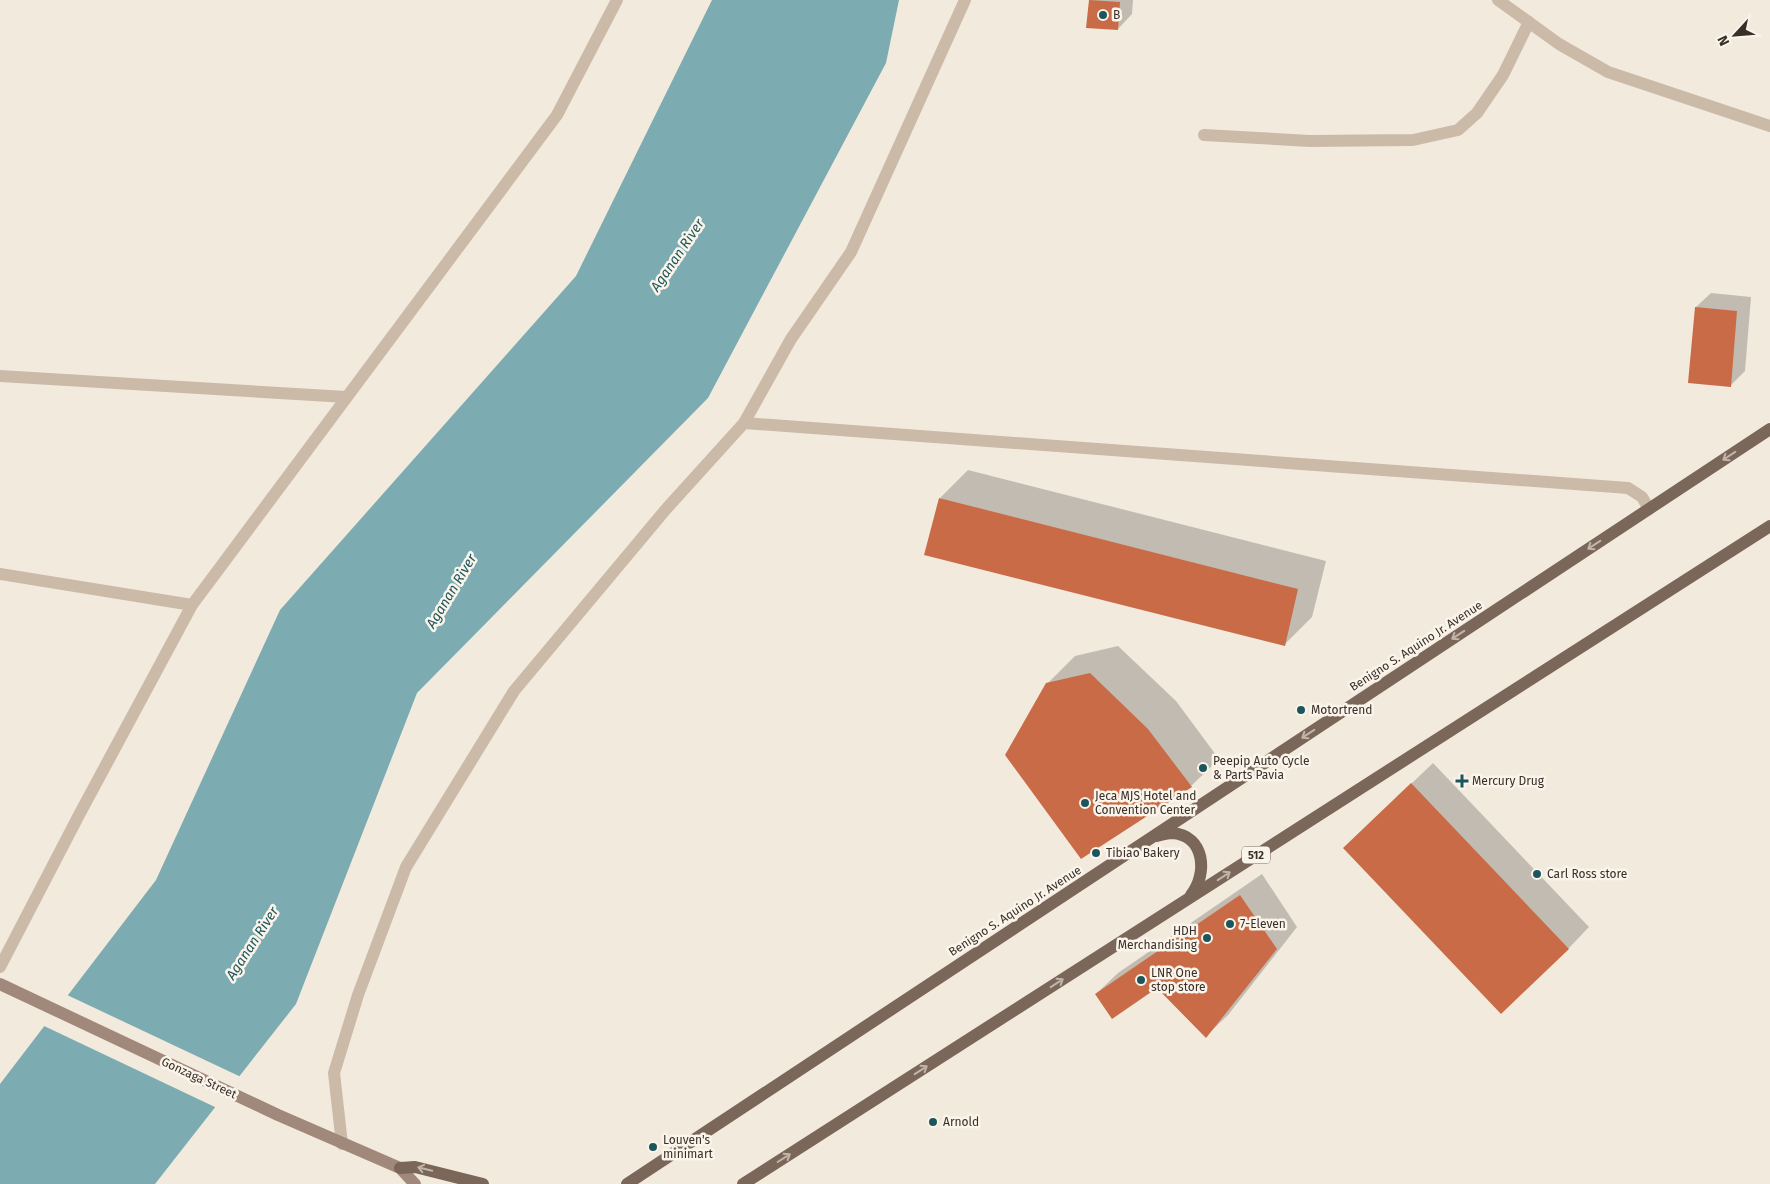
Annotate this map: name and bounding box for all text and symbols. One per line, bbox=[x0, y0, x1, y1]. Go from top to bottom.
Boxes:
place label: B bbox=[1113, 8, 1120, 22]
marker: B bbox=[1097, 9, 1109, 21]
north arrow bbox=[1710, 10, 1760, 60]
text: N bbox=[1714, 33, 1733, 48]
water label: Aganan River bbox=[646, 215, 708, 295]
one-way arrow bbox=[1723, 451, 1737, 461]
one-way arrow bbox=[1587, 541, 1601, 551]
water label: Aganan River bbox=[422, 551, 481, 632]
street label: Benigno S. Aquino Jr. Avenue bbox=[1347, 598, 1485, 694]
one-way arrow bbox=[1451, 630, 1465, 640]
place label: Motortrend bbox=[1311, 703, 1373, 717]
marker: Motortrend bbox=[1295, 704, 1307, 716]
one-way arrow bbox=[1301, 729, 1315, 739]
place label: Peepip Auto Cycle & Parts Pavia bbox=[1213, 754, 1309, 782]
marker: Peepip Auto Cycle & Parts Pavia bbox=[1197, 762, 1209, 774]
place label: Mercury Drug bbox=[1472, 774, 1545, 788]
marker: Mercury Drug bbox=[1456, 775, 1468, 787]
place label: Jeca MJS Hotel and Convention Center bbox=[1095, 789, 1197, 817]
marker: Jeca MJS Hotel and Convention Center bbox=[1079, 797, 1091, 809]
place label: Tibiao Bakery bbox=[1106, 846, 1180, 860]
road number: 512 bbox=[1242, 846, 1270, 864]
marker: Tibiao Bakery bbox=[1090, 847, 1102, 859]
street label: Benigno S. Aquino Jr. Avenue bbox=[946, 863, 1084, 959]
place label: Carl Ross store bbox=[1547, 867, 1627, 881]
marker: Carl Ross store bbox=[1531, 868, 1543, 880]
one-way arrow bbox=[1216, 871, 1230, 881]
water label: Aganan River bbox=[222, 903, 283, 984]
place label: 7-Eleven bbox=[1240, 917, 1286, 931]
marker: 7-Eleven bbox=[1224, 918, 1236, 930]
place label: HDH Merchandising bbox=[1118, 924, 1198, 952]
marker: HDH Merchandising bbox=[1201, 932, 1213, 944]
place label: LNR One stop store bbox=[1151, 966, 1206, 994]
marker: LNR One stop store bbox=[1135, 974, 1147, 986]
one-way arrow bbox=[1050, 977, 1064, 987]
street label: Gonzaga Street bbox=[159, 1054, 239, 1102]
one-way arrow bbox=[913, 1065, 927, 1075]
place label: Arnold bbox=[943, 1115, 979, 1129]
marker: Arnold bbox=[927, 1116, 939, 1128]
place label: Louven's minimart bbox=[663, 1133, 714, 1161]
marker: Louven's minimart bbox=[647, 1141, 659, 1153]
one-way arrow bbox=[776, 1153, 790, 1163]
one-way arrow bbox=[417, 1164, 433, 1173]

